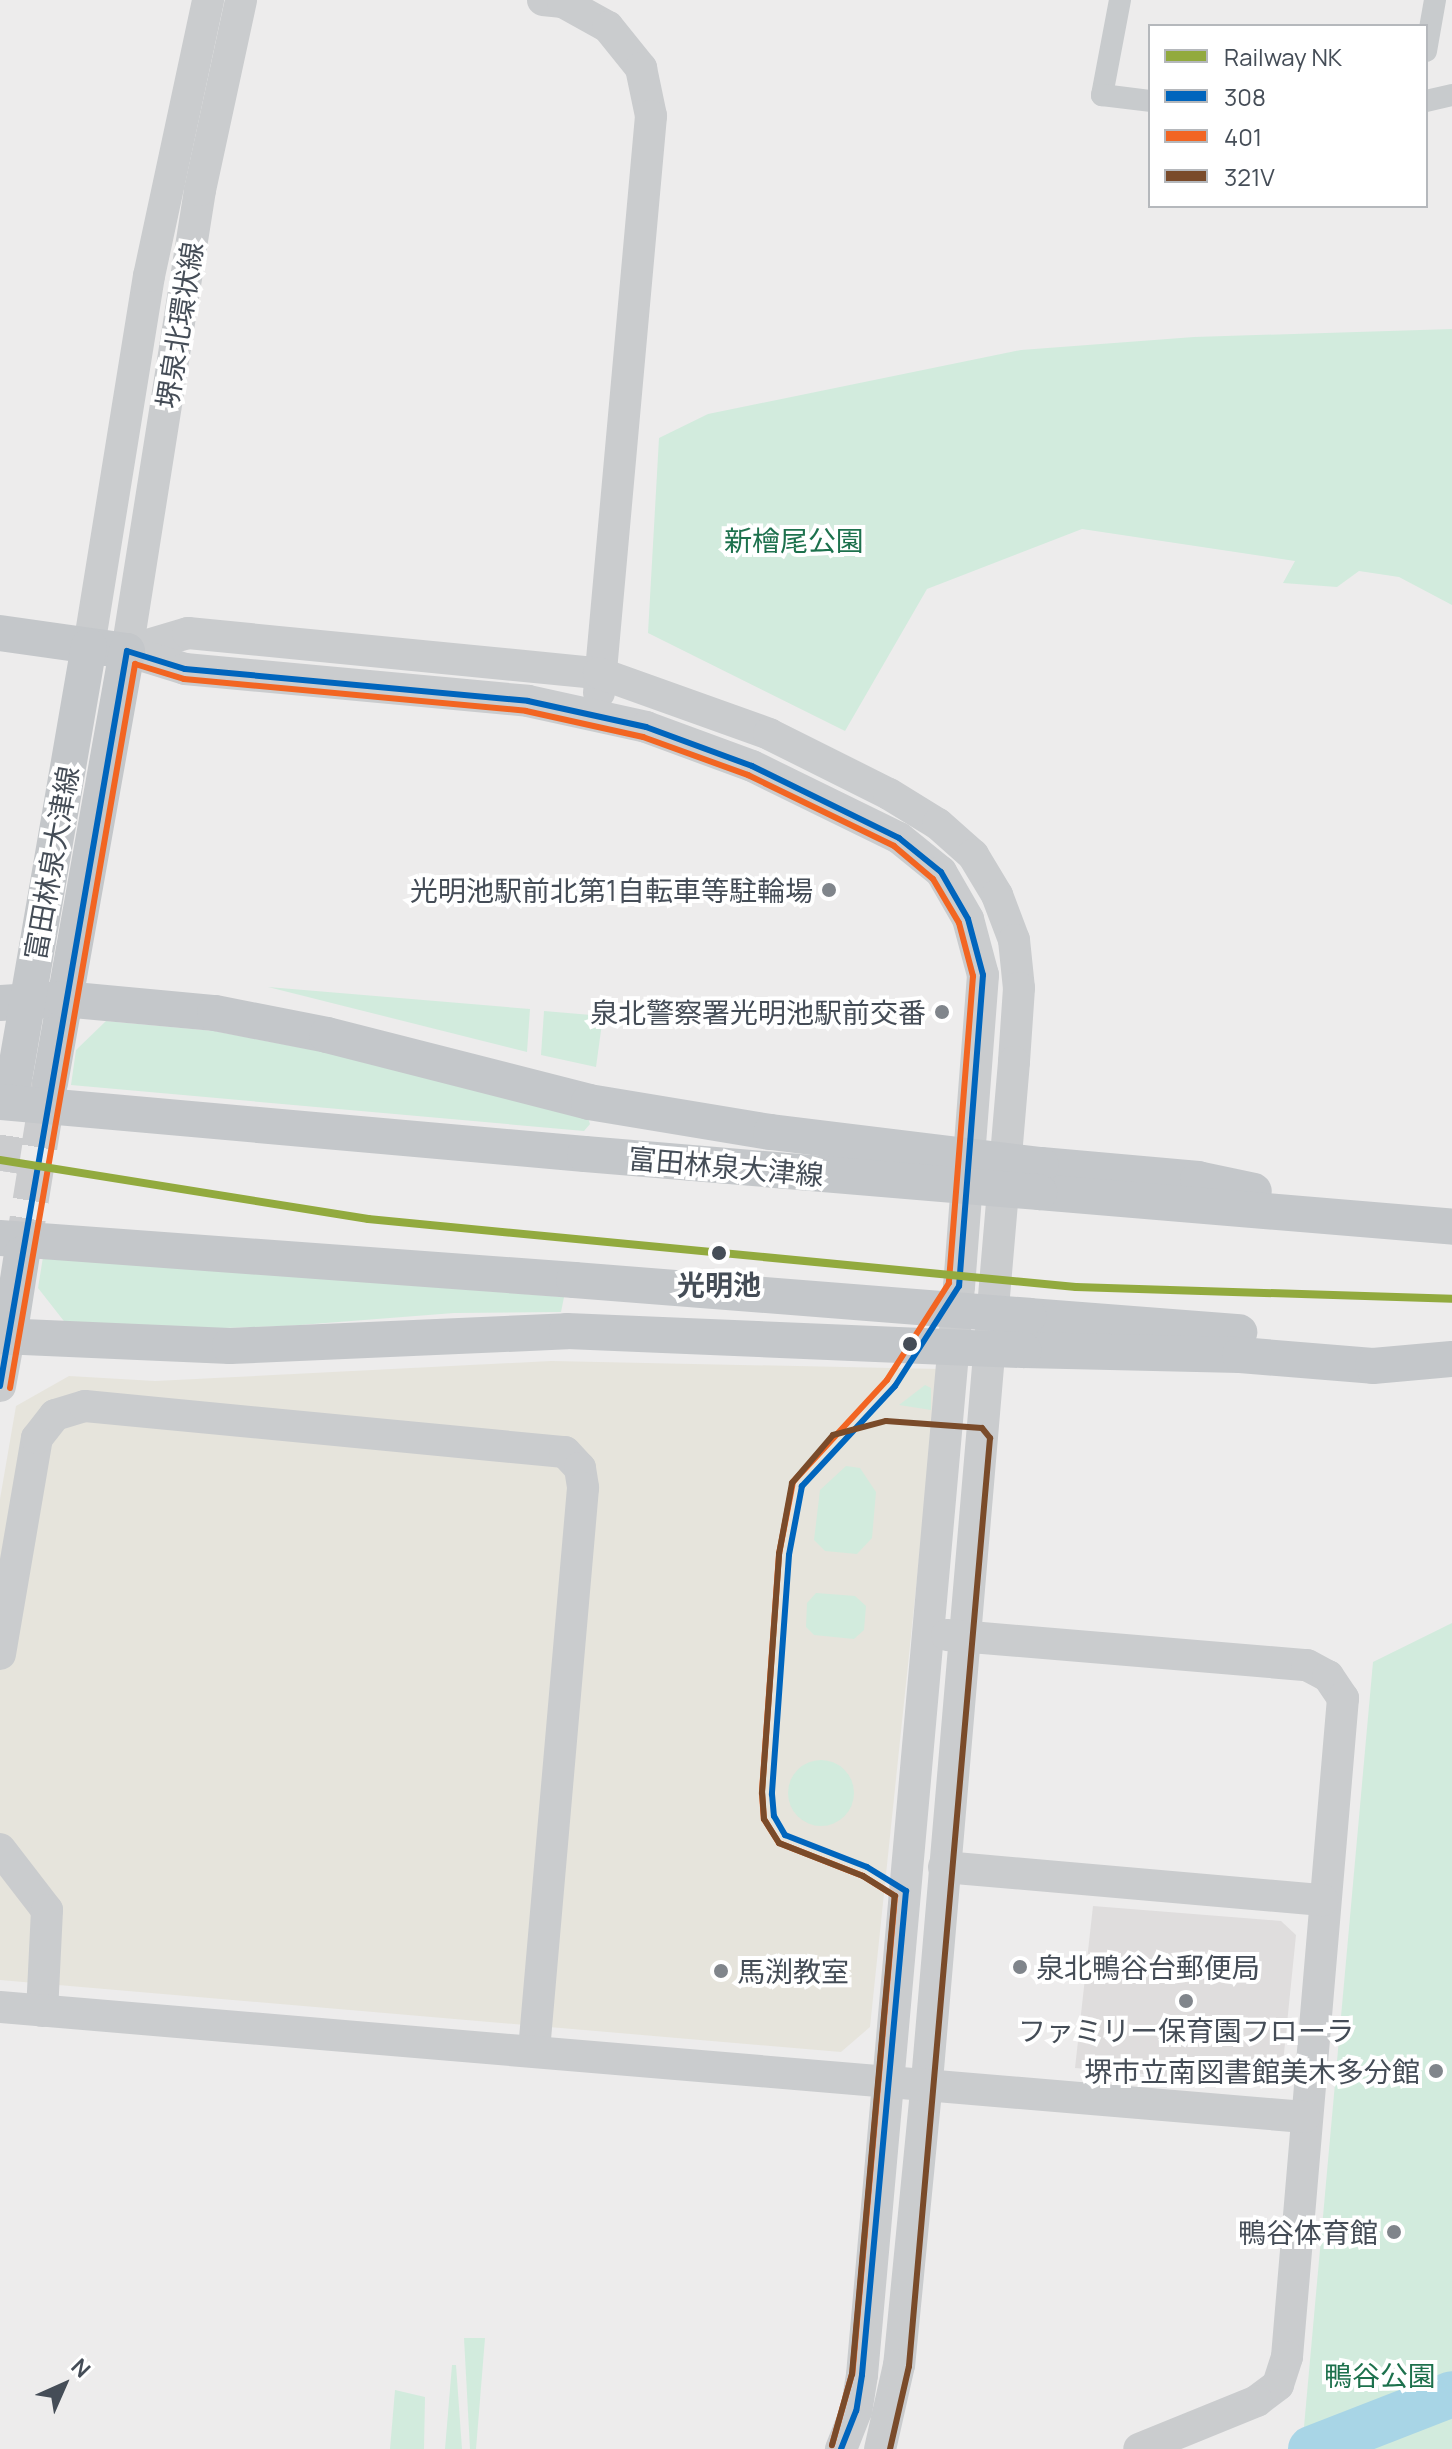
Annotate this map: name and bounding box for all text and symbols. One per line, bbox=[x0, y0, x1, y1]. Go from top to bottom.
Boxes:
legend bbox=[1148, 24, 1428, 208]
text: Railway NK bbox=[1224, 40, 1342, 73]
text: 308 bbox=[1224, 80, 1266, 113]
text: 401 bbox=[1224, 120, 1262, 153]
text: 321V bbox=[1224, 160, 1275, 193]
street label: 堺泉北環状線 bbox=[149, 239, 209, 411]
park label: 新檜尾公園 bbox=[724, 523, 864, 557]
street label: 富田林泉大津線 bbox=[17, 764, 85, 962]
place label: 光明池駅前北第1自転車等駐輪場 bbox=[410, 873, 813, 907]
marker: 光明池駅前北第1自転車等駐輪場 bbox=[820, 881, 838, 899]
place label: 泉北警察署光明池駅前交番 bbox=[590, 995, 926, 1029]
marker: 泉北警察署光明池駅前交番 bbox=[933, 1003, 951, 1021]
street label: 富田林泉大津線 bbox=[627, 1141, 825, 1191]
marker: 光明池 bbox=[708, 1242, 730, 1264]
place label: 光明池 bbox=[677, 1267, 761, 1301]
unlabelled marker bbox=[902, 1336, 918, 1352]
place label: 泉北鴨谷台郵便局 bbox=[1036, 1950, 1260, 1984]
place label: 馬渕教室 bbox=[737, 1954, 849, 1988]
marker: 泉北鴨谷台郵便局 bbox=[1011, 1958, 1029, 1976]
marker: 馬渕教室 bbox=[712, 1962, 730, 1980]
marker: ファミリー保育園フローラ bbox=[1177, 1992, 1195, 2010]
place label: ファミリー保育園フローラ bbox=[1018, 2013, 1354, 2047]
place label: 堺市立南図書館美木多分館 bbox=[1084, 2054, 1420, 2088]
marker: 堺市立南図書館美木多分館 bbox=[1427, 2062, 1445, 2080]
place label: 鴨谷体育館 bbox=[1238, 2215, 1378, 2249]
marker: 鴨谷体育館 bbox=[1385, 2223, 1403, 2241]
north arrow bbox=[24, 2345, 104, 2425]
text: N bbox=[65, 2352, 97, 2384]
park label: 鴨谷公園 bbox=[1324, 2358, 1436, 2392]

